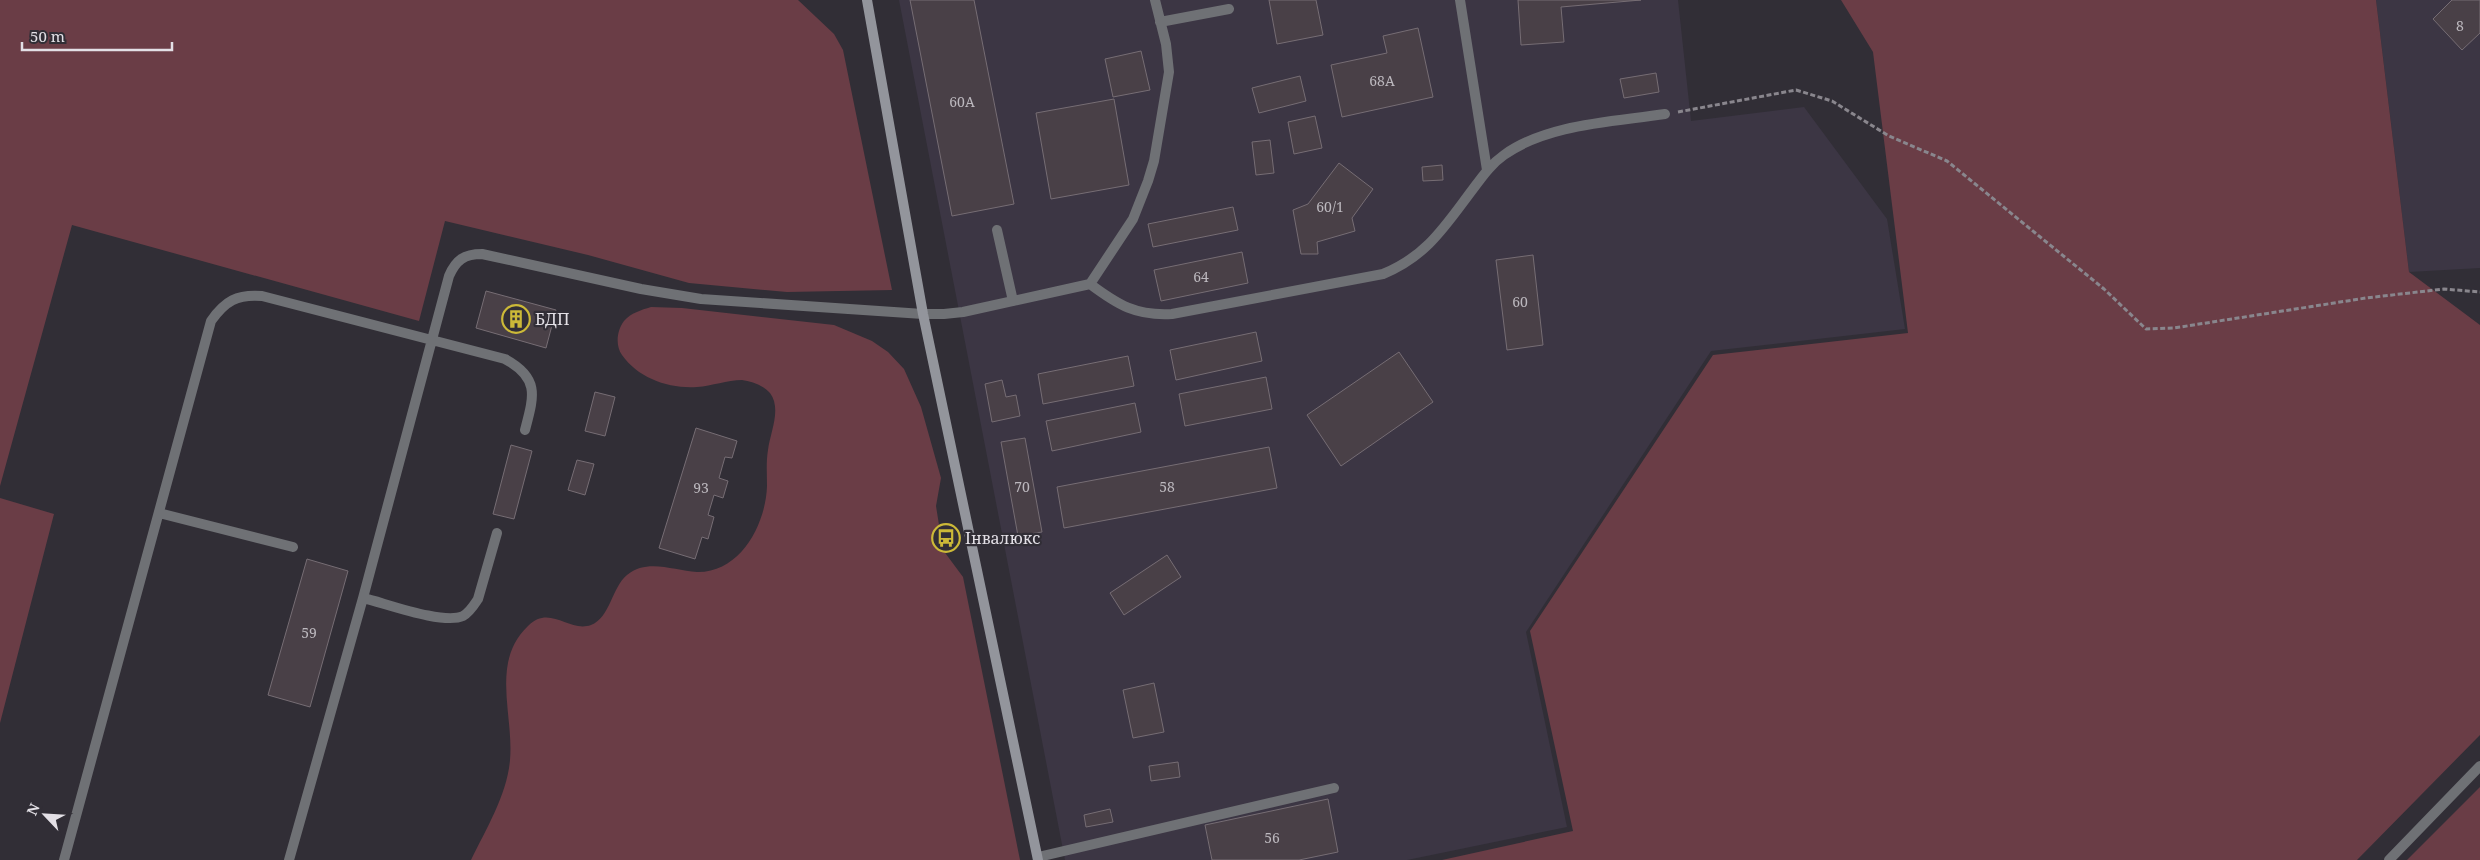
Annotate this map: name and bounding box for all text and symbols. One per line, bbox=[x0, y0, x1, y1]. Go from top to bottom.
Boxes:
house number: 8 bbox=[2456, 16, 2464, 35]
scale bar bbox=[22, 20, 172, 52]
text: 50 m bbox=[30, 26, 65, 46]
house number: 68А bbox=[1369, 71, 1395, 90]
house number: 60А bbox=[949, 92, 975, 111]
house number: 60/1 bbox=[1316, 197, 1344, 216]
house number: 64 bbox=[1193, 267, 1209, 286]
house number: 60 bbox=[1512, 292, 1528, 311]
building icon: БДП bbox=[501, 304, 531, 334]
place label: БДП bbox=[535, 308, 570, 330]
house number: 70 bbox=[1014, 477, 1030, 496]
house number: 58 bbox=[1159, 477, 1175, 496]
house number: 93 bbox=[693, 478, 709, 497]
bus stop icon: Інвалюкс bbox=[931, 523, 961, 553]
place label: Інвалюкс bbox=[965, 527, 1040, 549]
house number: 59 bbox=[301, 623, 317, 642]
north arrow bbox=[20, 790, 70, 840]
text: N bbox=[22, 800, 44, 818]
house number: 56 bbox=[1264, 828, 1280, 847]

